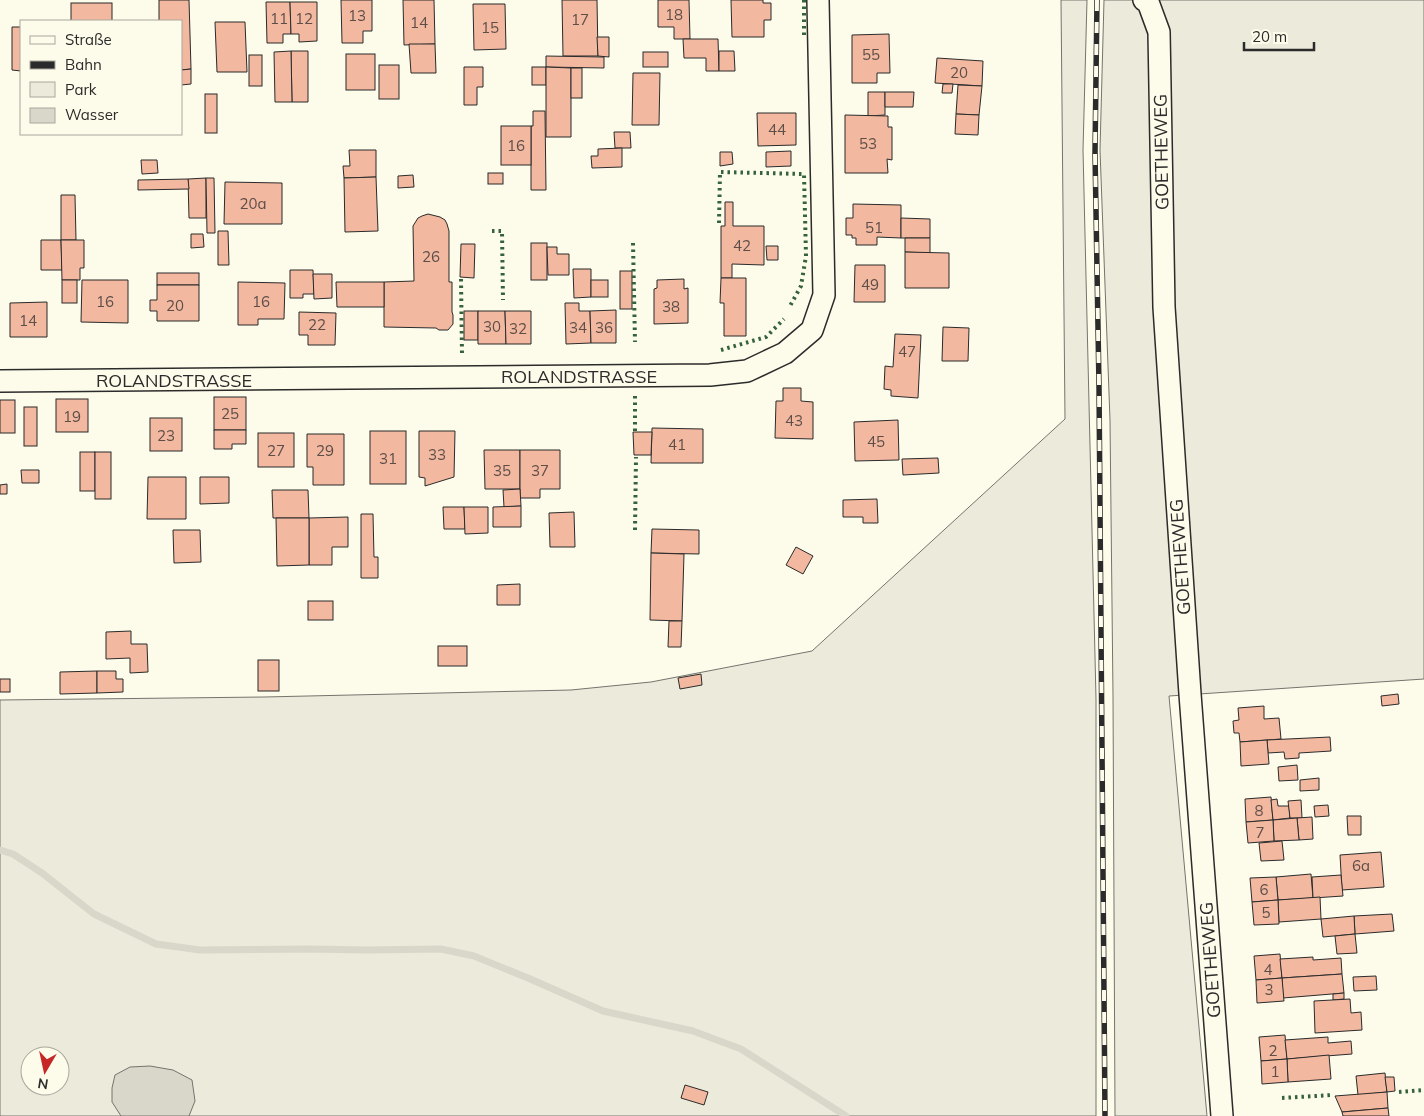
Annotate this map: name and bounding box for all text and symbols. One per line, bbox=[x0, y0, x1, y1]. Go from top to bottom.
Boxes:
house number: 18 bbox=[665, 5, 683, 24]
house number: 13 bbox=[348, 6, 366, 25]
house number: 11 bbox=[270, 9, 288, 28]
house number: 12 bbox=[295, 9, 313, 28]
house number: 17 bbox=[571, 10, 589, 29]
house number: 14 bbox=[410, 13, 428, 32]
house number: 15 bbox=[481, 18, 499, 37]
legend bbox=[20, 20, 182, 135]
scale bar bbox=[1244, 20, 1314, 52]
text: 20 m bbox=[1252, 27, 1287, 46]
text: Straße bbox=[65, 30, 112, 49]
house number: 55 bbox=[862, 45, 880, 64]
text: Bahn bbox=[65, 55, 102, 74]
house number: 20 bbox=[950, 63, 968, 82]
text: Park bbox=[65, 80, 97, 99]
street label: GOETHEWEG bbox=[1148, 94, 1174, 210]
text: Wasser bbox=[65, 105, 119, 124]
house number: 44 bbox=[768, 120, 786, 139]
house number: 53 bbox=[859, 134, 877, 153]
house number: 16 bbox=[507, 136, 525, 155]
house number: 20a bbox=[239, 194, 267, 213]
house number: 51 bbox=[865, 218, 883, 237]
house number: 42 bbox=[733, 236, 751, 255]
house number: 26 bbox=[422, 247, 440, 266]
house number: 49 bbox=[861, 275, 879, 294]
house number: 16 bbox=[96, 292, 114, 311]
house number: 16 bbox=[252, 292, 270, 311]
house number: 20 bbox=[166, 296, 184, 315]
house number: 38 bbox=[662, 297, 680, 316]
house number: 14 bbox=[19, 311, 37, 330]
house number: 22 bbox=[308, 315, 326, 334]
house number: 30 bbox=[483, 317, 501, 336]
house number: 34 bbox=[569, 318, 587, 337]
house number: 36 bbox=[595, 318, 613, 337]
house number: 32 bbox=[509, 319, 527, 338]
house number: 47 bbox=[898, 342, 916, 361]
street label: ROLANDSTRASSE bbox=[501, 365, 657, 388]
street label: ROLANDSTRASSE bbox=[96, 369, 252, 392]
house number: 25 bbox=[221, 404, 239, 423]
house number: 19 bbox=[63, 407, 81, 426]
house number: 43 bbox=[785, 411, 803, 430]
house number: 23 bbox=[157, 426, 175, 445]
house number: 45 bbox=[867, 432, 885, 451]
house number: 41 bbox=[668, 435, 686, 454]
house number: 27 bbox=[267, 441, 285, 460]
house number: 29 bbox=[316, 441, 334, 460]
house number: 33 bbox=[428, 445, 446, 464]
house number: 31 bbox=[379, 449, 397, 468]
house number: 35 bbox=[493, 461, 511, 480]
house number: 37 bbox=[531, 461, 549, 480]
street label: GOETHEWEG bbox=[1164, 498, 1196, 616]
house number: 8 bbox=[1254, 801, 1264, 820]
house number: 7 bbox=[1255, 823, 1265, 842]
house number: 6a bbox=[1352, 856, 1370, 875]
house number: 6 bbox=[1259, 880, 1269, 899]
street label: GOETHEWEG bbox=[1194, 901, 1226, 1019]
house number: 5 bbox=[1261, 903, 1271, 922]
house number: 4 bbox=[1263, 960, 1273, 979]
house number: 3 bbox=[1264, 980, 1274, 999]
house number: 2 bbox=[1268, 1041, 1278, 1060]
north arrow bbox=[20, 1046, 70, 1096]
house number: 1 bbox=[1270, 1062, 1280, 1081]
text: N bbox=[36, 1074, 50, 1094]

